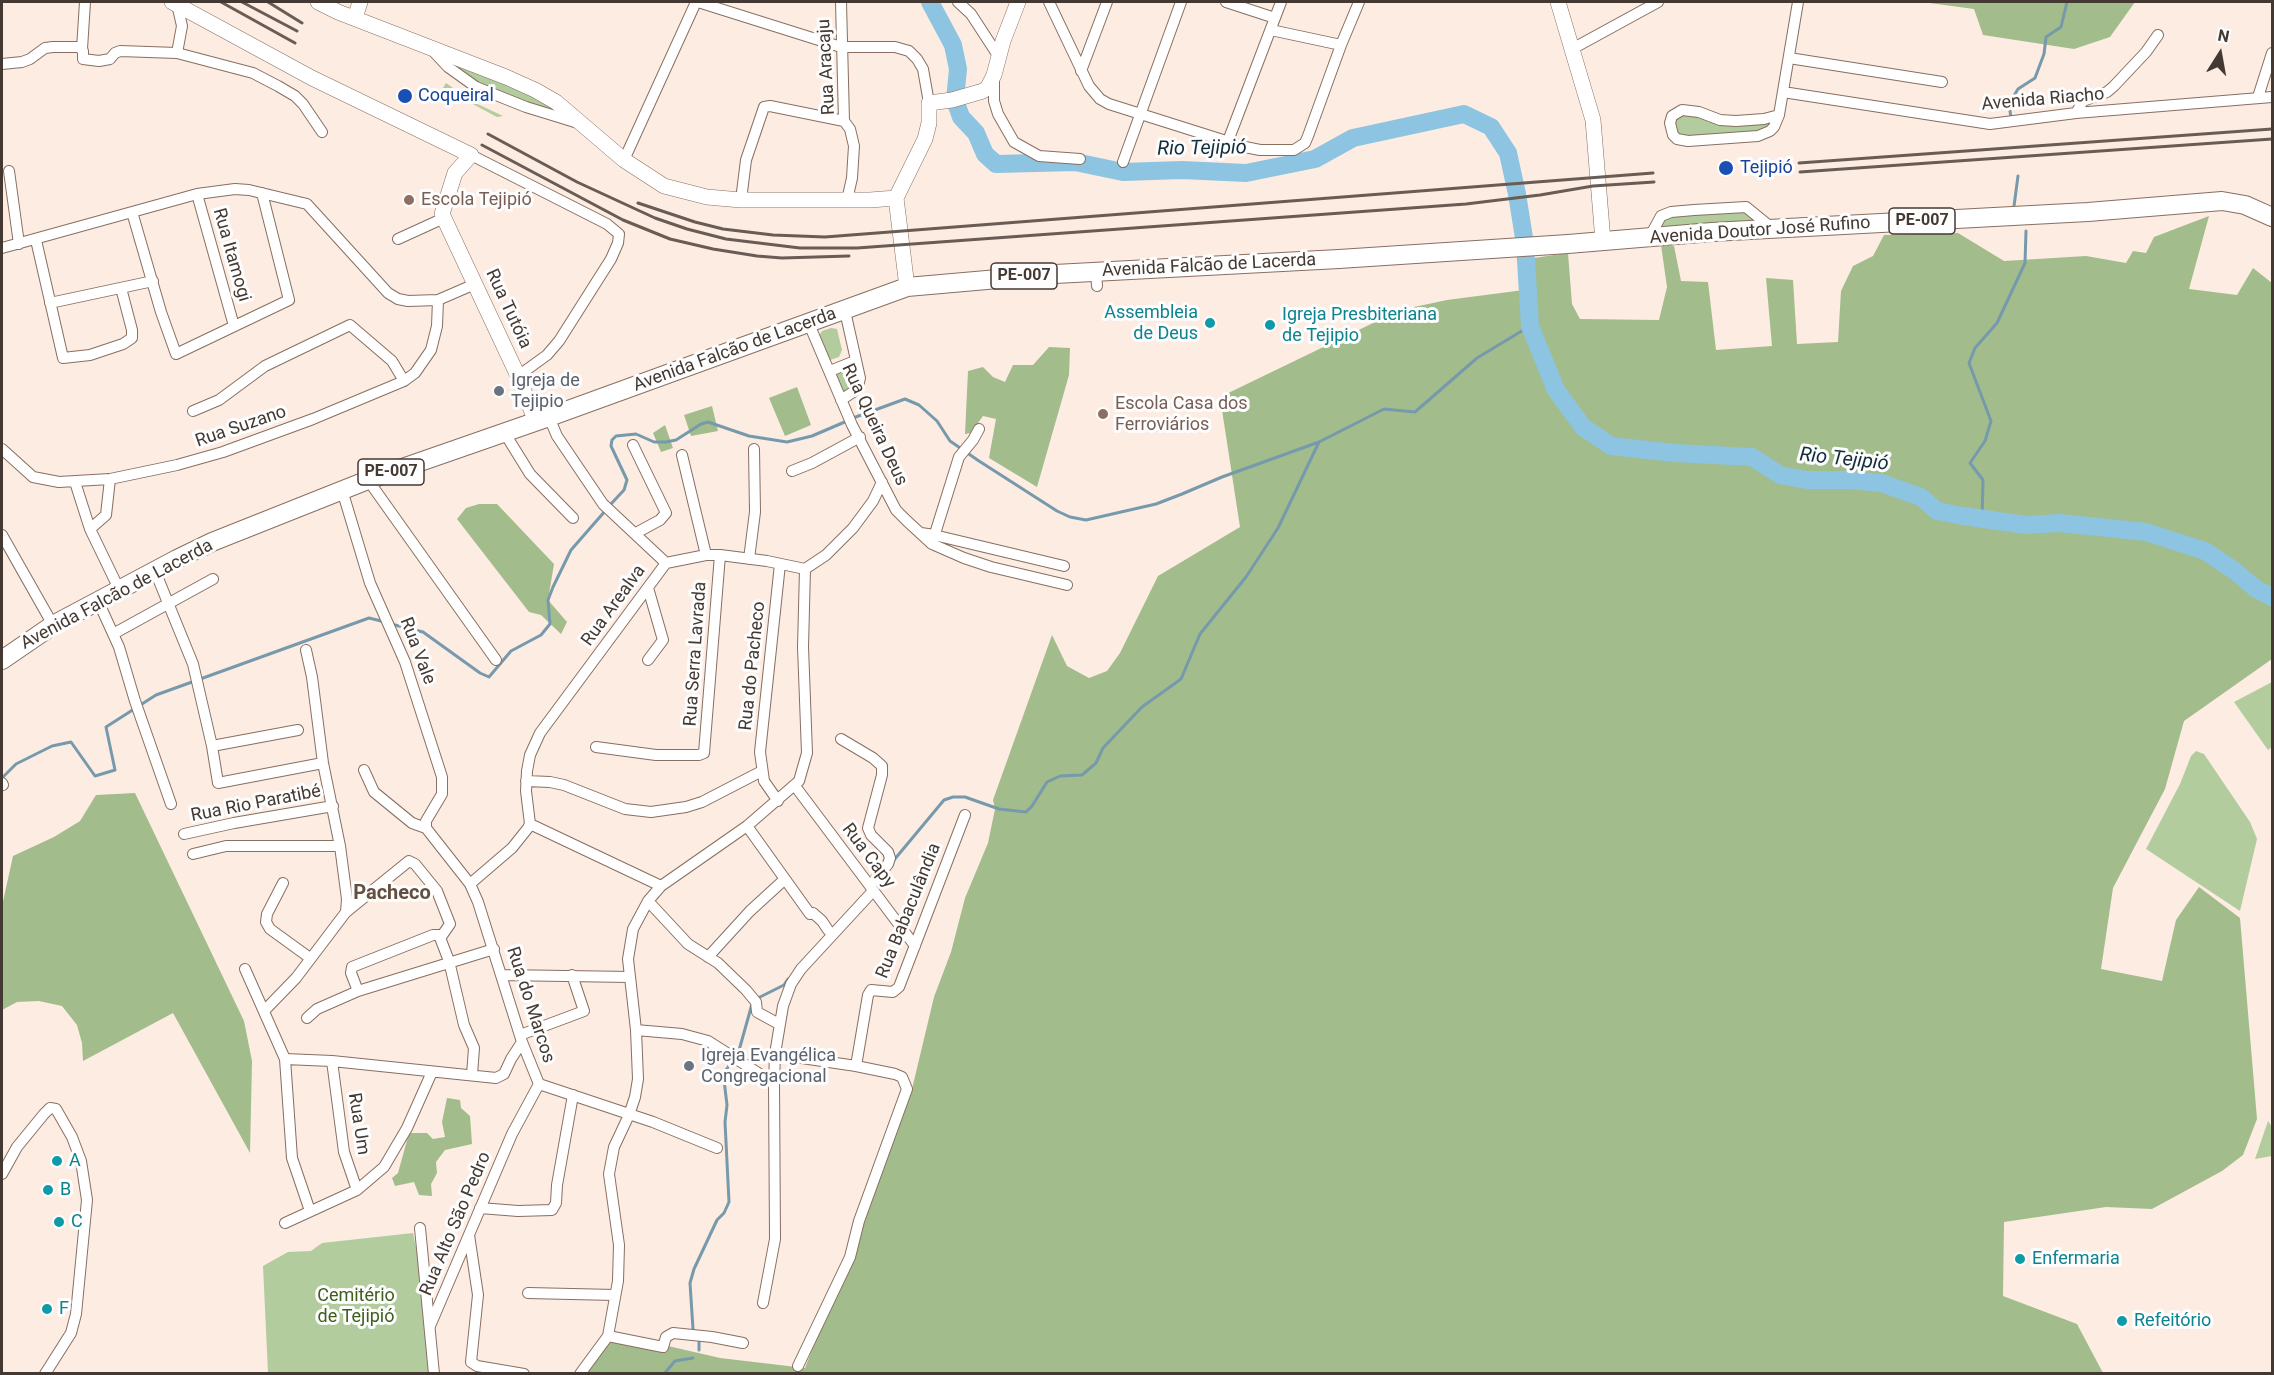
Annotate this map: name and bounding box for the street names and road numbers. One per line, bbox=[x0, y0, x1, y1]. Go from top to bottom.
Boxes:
street label: Rua Aracaju bbox=[814, 19, 840, 115]
street label: Avenida Riacho bbox=[1981, 84, 2105, 116]
street label: Rua Itamogi bbox=[207, 206, 255, 304]
road number: PE-007 bbox=[1889, 208, 1955, 234]
street label: Avenida Doutor José Rufino bbox=[1649, 213, 1871, 249]
street label: Avenida Falcão de Lacerda bbox=[1101, 250, 1317, 282]
road number: PE-007 bbox=[991, 263, 1057, 289]
street label: Rua Tutóia bbox=[480, 266, 536, 352]
street label: Avenida Falcão de Lacerda bbox=[631, 303, 839, 397]
street label: Rua Queira Deus bbox=[836, 361, 912, 489]
street label: Rua Suzano bbox=[193, 401, 289, 453]
road number: PE-007 bbox=[358, 459, 424, 485]
street label: Avenida Falcão de Lacerda bbox=[17, 535, 217, 655]
street label: Rua Arealva bbox=[577, 561, 651, 651]
street label: Rua Serra Lavrada bbox=[680, 581, 712, 727]
street label: Rua do Pacheco bbox=[735, 600, 771, 732]
street label: Rua Vale bbox=[394, 614, 440, 688]
street label: Rua Rio Paratibé bbox=[189, 781, 323, 827]
street label: Rua Capy bbox=[837, 819, 899, 893]
street label: Rua Babaculândia bbox=[872, 840, 946, 982]
street label: Rua do Marcos bbox=[501, 944, 559, 1066]
street label: Rua Um bbox=[342, 1091, 374, 1157]
street label: Rua Alto São Pedro bbox=[416, 1149, 496, 1299]

